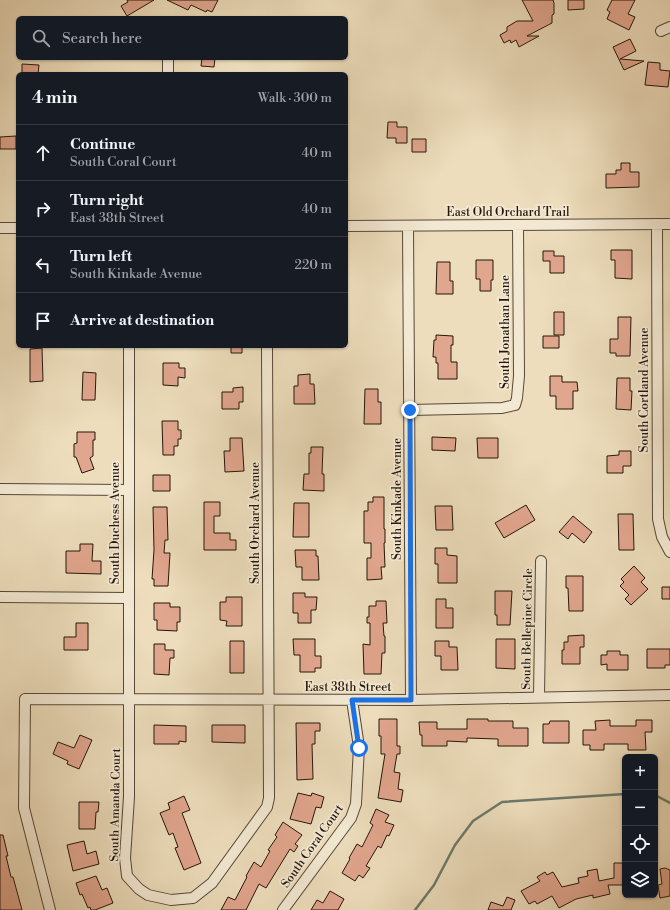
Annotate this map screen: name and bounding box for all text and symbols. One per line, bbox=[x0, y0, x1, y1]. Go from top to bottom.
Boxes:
search box bbox=[16, 16, 348, 60]
icon: search bbox=[30, 27, 52, 49]
text: Search here bbox=[62, 29, 142, 48]
text: 4 min bbox=[32, 87, 77, 109]
text: Walk · 300 m bbox=[258, 90, 332, 106]
text: Continue bbox=[70, 135, 135, 154]
icon: ahead bbox=[32, 142, 54, 164]
text: 40 m bbox=[302, 145, 332, 161]
text: South Coral Court bbox=[70, 154, 177, 170]
text: Turn right bbox=[70, 191, 144, 210]
icon: right bbox=[32, 198, 54, 220]
text: 40 m bbox=[302, 201, 332, 217]
street label: East Old Orchard Trail bbox=[446, 205, 570, 220]
text: East 38th Street bbox=[70, 210, 164, 226]
text: Turn left bbox=[70, 247, 132, 266]
icon: left bbox=[32, 254, 54, 276]
text: 220 m bbox=[294, 257, 332, 273]
text: South Kinkade Avenue bbox=[70, 266, 202, 282]
street label: South Jonathan Lane bbox=[498, 275, 513, 389]
icon: arrive bbox=[32, 310, 54, 332]
text: Arrive at destination bbox=[70, 311, 214, 330]
street label: South Cortland Avenue bbox=[637, 327, 652, 453]
route end bbox=[401, 401, 419, 419]
street label: South Kinkade Avenue bbox=[390, 438, 405, 560]
street label: South Duchess Avenue bbox=[108, 462, 123, 584]
street label: South Orchard Avenue bbox=[248, 462, 263, 584]
street label: South Bellepine Circle bbox=[519, 568, 536, 690]
street label: East 38th Street bbox=[304, 680, 392, 695]
route start bbox=[350, 739, 368, 757]
street label: South Amanda Court bbox=[107, 747, 124, 862]
map controls bbox=[622, 754, 658, 898]
button: + bbox=[622, 754, 658, 790]
button: − bbox=[622, 790, 658, 826]
street label: South Coral Court bbox=[278, 801, 347, 891]
button: locate bbox=[622, 826, 658, 862]
button: layers bbox=[622, 862, 658, 898]

